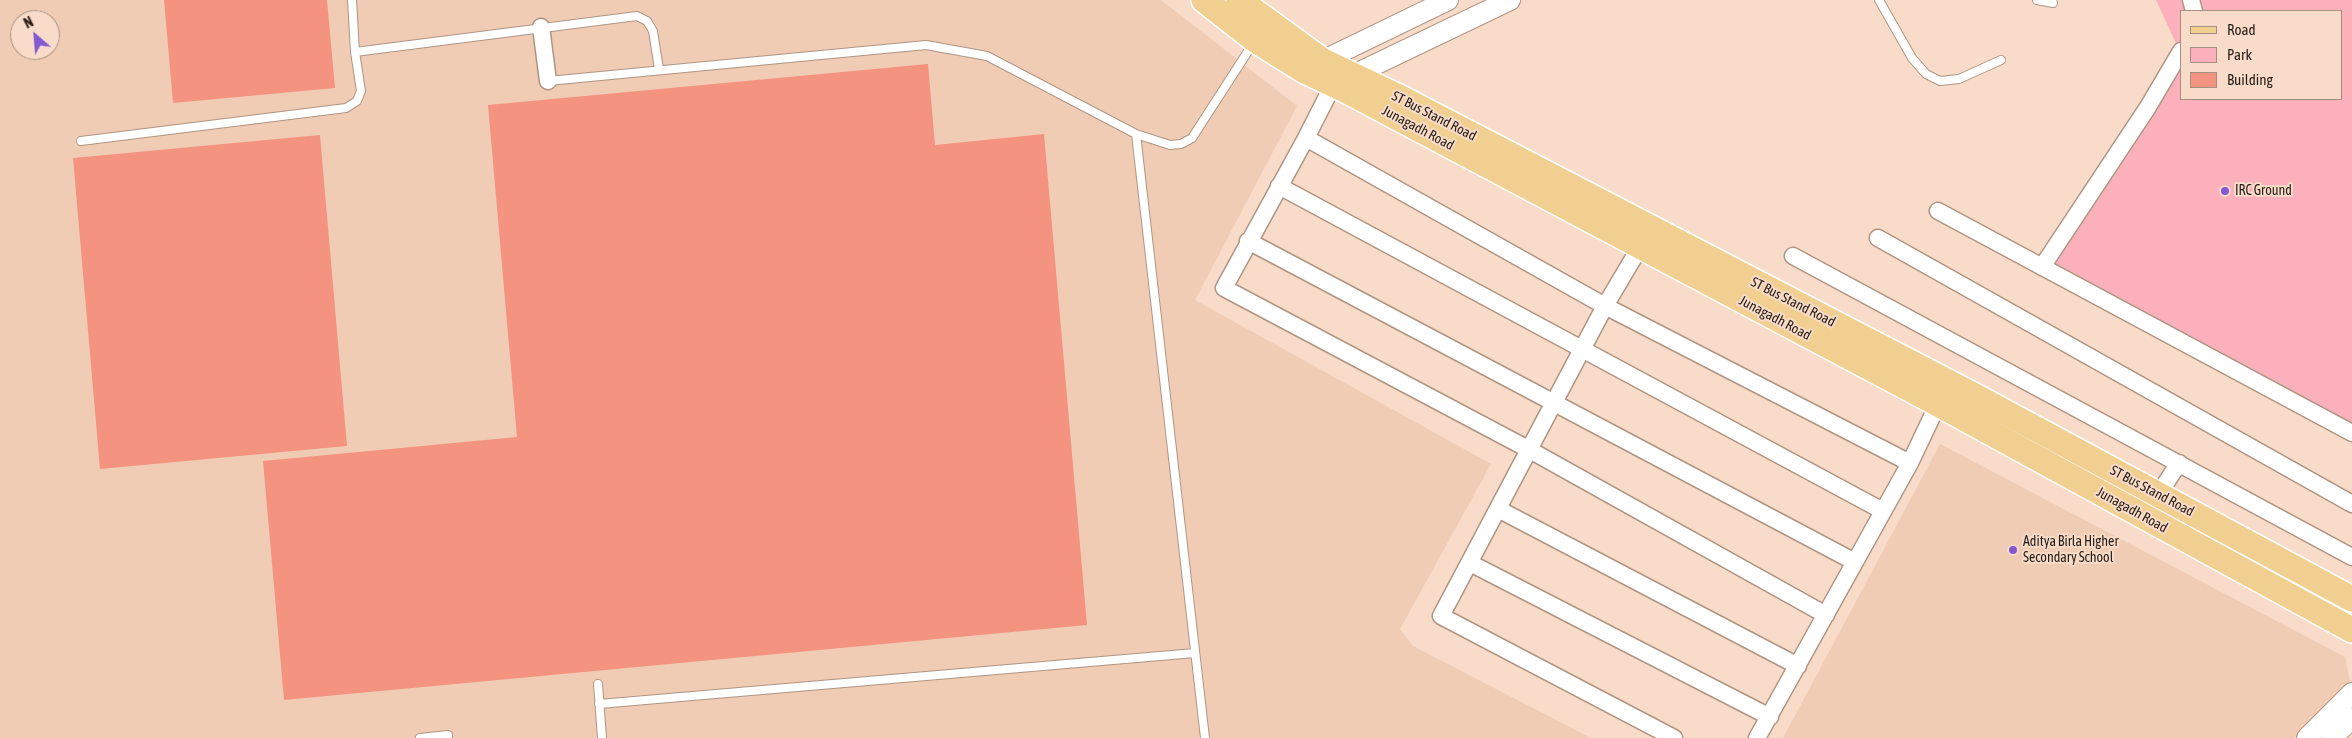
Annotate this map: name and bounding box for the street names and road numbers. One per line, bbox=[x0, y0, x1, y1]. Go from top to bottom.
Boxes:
street label: ST Bus Stand Road bbox=[1389, 87, 1479, 145]
street label: Junagadh Road bbox=[1379, 102, 1457, 154]
street label: ST Bus Stand Road bbox=[1748, 273, 1838, 331]
street label: Junagadh Road bbox=[1736, 292, 1814, 344]
street label: ST Bus Stand Road bbox=[2107, 462, 2197, 520]
street label: Junagadh Road bbox=[2093, 484, 2171, 536]

